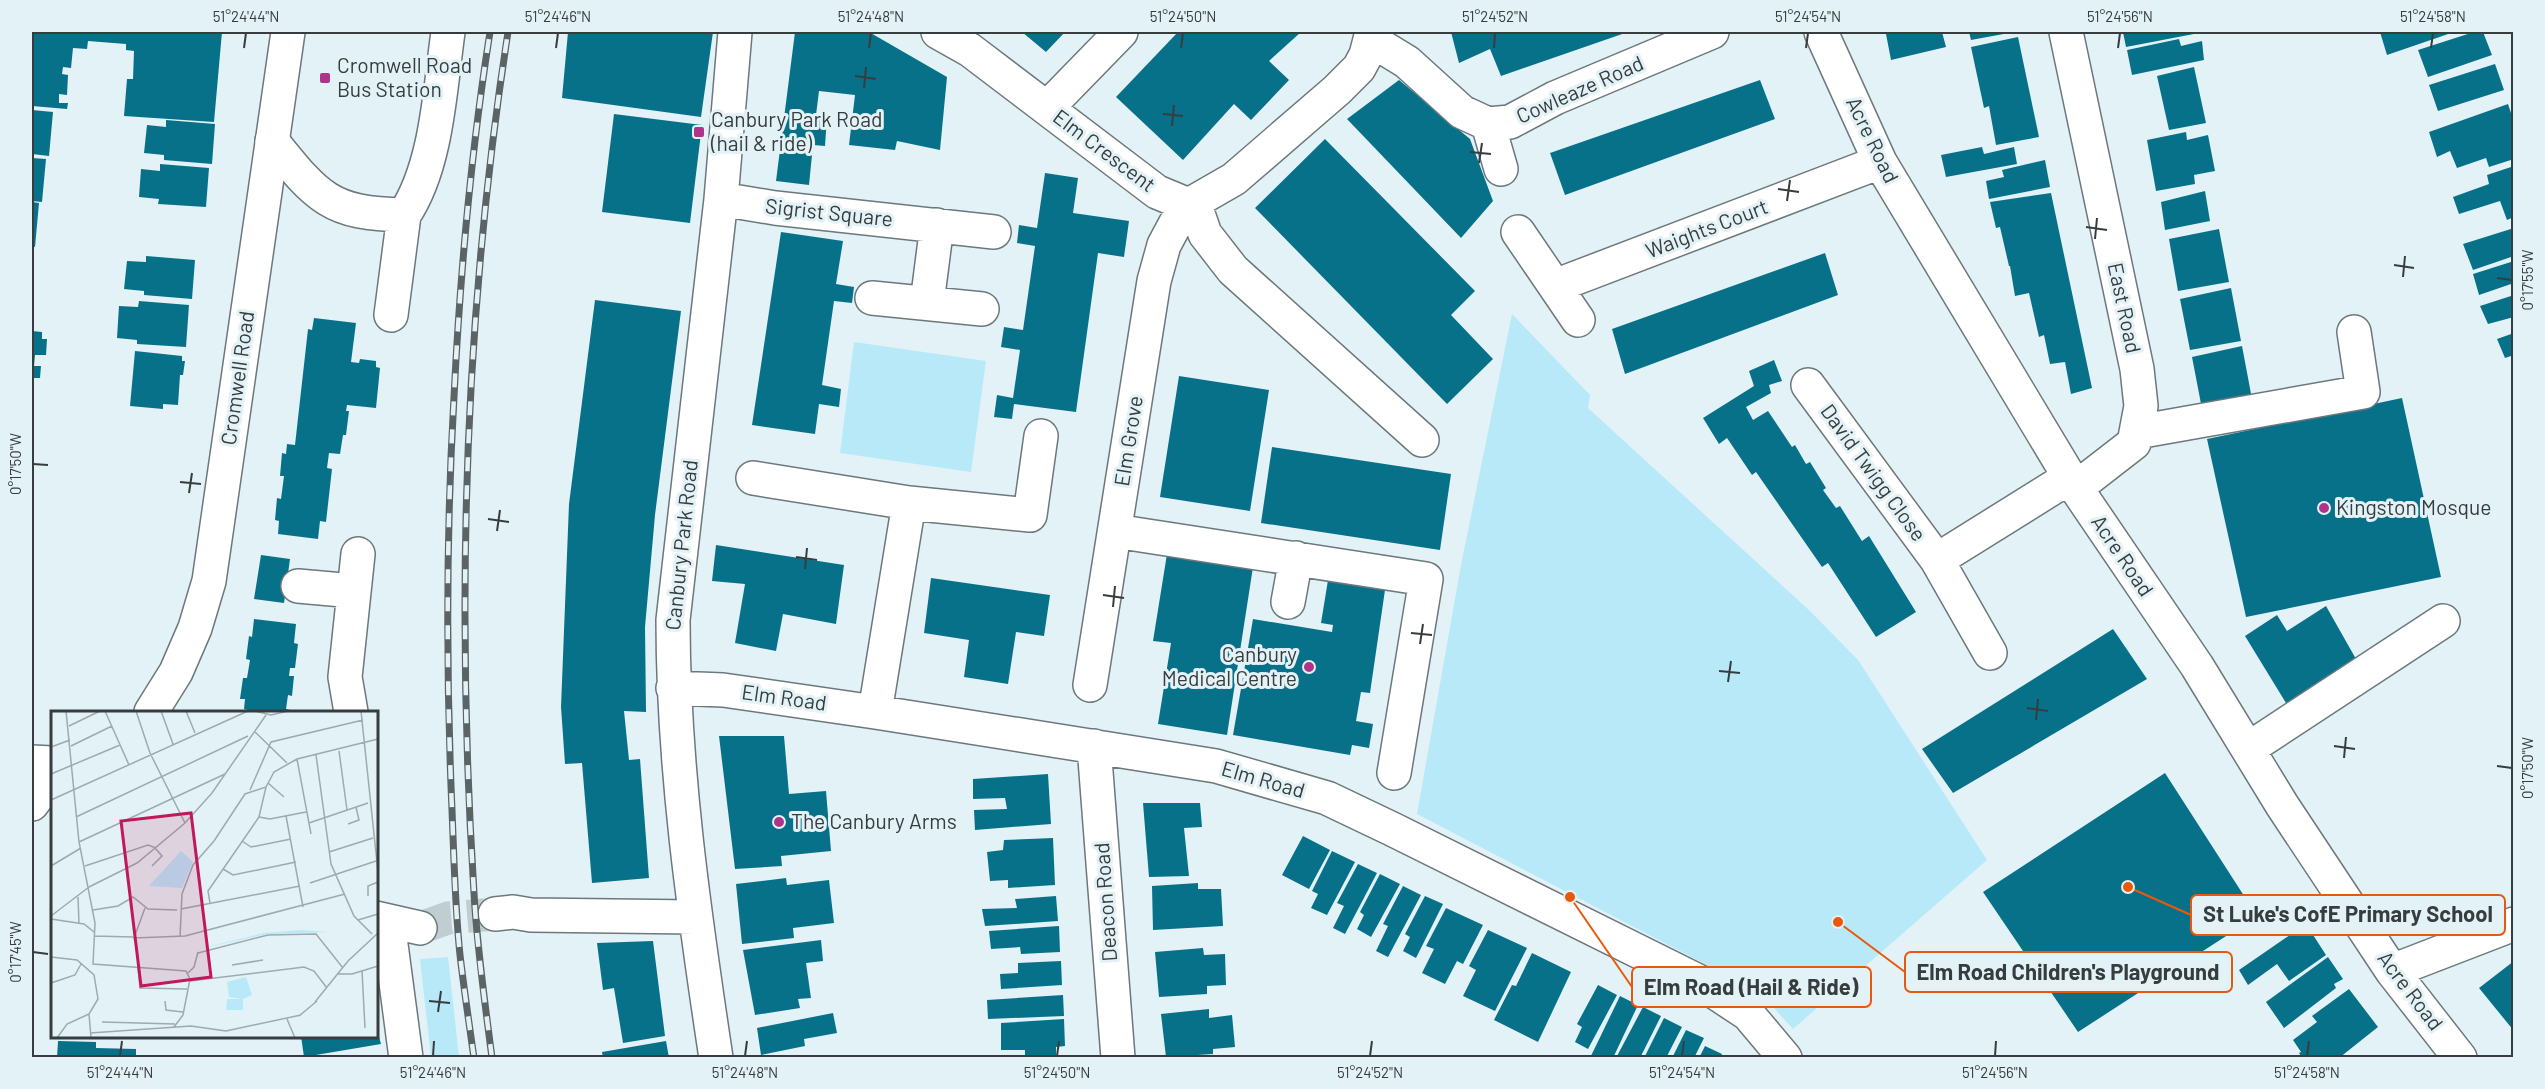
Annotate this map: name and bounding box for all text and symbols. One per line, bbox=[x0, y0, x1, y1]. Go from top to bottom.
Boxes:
text: 51°24'44"N bbox=[213, 7, 279, 25]
text: 51°24'46"N bbox=[525, 7, 591, 25]
text: 51°24'48"N bbox=[838, 7, 904, 25]
text: 51°24'50"N bbox=[1150, 7, 1216, 25]
text: 51°24'52"N bbox=[1462, 7, 1528, 25]
text: 51°24'54"N bbox=[1775, 7, 1841, 25]
text: 51°24'56"N bbox=[2087, 7, 2153, 25]
text: 51°24'58"N bbox=[2400, 7, 2466, 25]
street label: Cowleaze Road bbox=[1512, 49, 1647, 128]
place label: Cromwell Road Bus Station bbox=[337, 52, 472, 101]
marker: Cromwell Road Bus Station bbox=[318, 71, 332, 85]
street label: Acre Road bbox=[1842, 92, 1905, 187]
street label: Elm Crescent bbox=[1049, 103, 1161, 196]
place label: Canbury Park Road (hail & ride) bbox=[710, 106, 882, 155]
marker: Canbury Park Road (hail & ride) bbox=[692, 125, 706, 139]
street label: Sigrist Square bbox=[764, 192, 894, 231]
street label: Waights Court bbox=[1642, 193, 1771, 262]
text: 0°17'55"W bbox=[2518, 249, 2536, 311]
street label: East Road bbox=[2104, 260, 2147, 355]
street label: Cromwell Road bbox=[215, 309, 258, 446]
street label: Elm Grove bbox=[1108, 394, 1147, 488]
street label: David Twigg Close bbox=[1816, 399, 1932, 545]
text: 0°17'50"W bbox=[6, 433, 24, 495]
street label: Canbury Park Road bbox=[659, 458, 702, 631]
place label: Kingston Mosque bbox=[2336, 494, 2492, 519]
marker: Kingston Mosque bbox=[2317, 501, 2331, 515]
street label: Acre Road bbox=[2087, 510, 2160, 601]
place label: Canbury Medical Centre bbox=[1162, 641, 1297, 690]
marker: Canbury Medical Centre bbox=[1302, 660, 1316, 674]
street label: Elm Road bbox=[740, 678, 828, 715]
inset map bbox=[51, 711, 378, 1038]
text: 0°17'50"W bbox=[2518, 737, 2536, 799]
street label: Elm Road bbox=[1219, 755, 1308, 802]
place label: The Canbury Arms bbox=[791, 808, 957, 833]
marker: The Canbury Arms bbox=[772, 815, 786, 829]
street label: Deacon Road bbox=[1088, 842, 1121, 962]
callout: St Luke's CofE Primary School bbox=[2191, 895, 2505, 935]
text: St Luke's CofE Primary School bbox=[2203, 900, 2493, 926]
text: 0°17'45"W bbox=[6, 921, 24, 983]
street label: Acre Road bbox=[2373, 946, 2449, 1035]
callout: Elm Road Children's Playground bbox=[1905, 952, 2232, 992]
text: Elm Road Children's Playground bbox=[1916, 958, 2220, 984]
callout: Elm Road (Hail & Ride) bbox=[1632, 967, 1871, 1007]
text: Elm Road (Hail & Ride) bbox=[1644, 973, 1859, 999]
text: 51°24'44"N bbox=[87, 1063, 153, 1081]
text: 51°24'46"N bbox=[400, 1063, 466, 1081]
text: 51°24'48"N bbox=[712, 1063, 778, 1081]
text: 51°24'50"N bbox=[1024, 1063, 1090, 1081]
text: 51°24'52"N bbox=[1337, 1063, 1403, 1081]
text: 51°24'54"N bbox=[1649, 1063, 1715, 1081]
text: 51°24'56"N bbox=[1962, 1063, 2028, 1081]
text: 51°24'58"N bbox=[2274, 1063, 2340, 1081]

